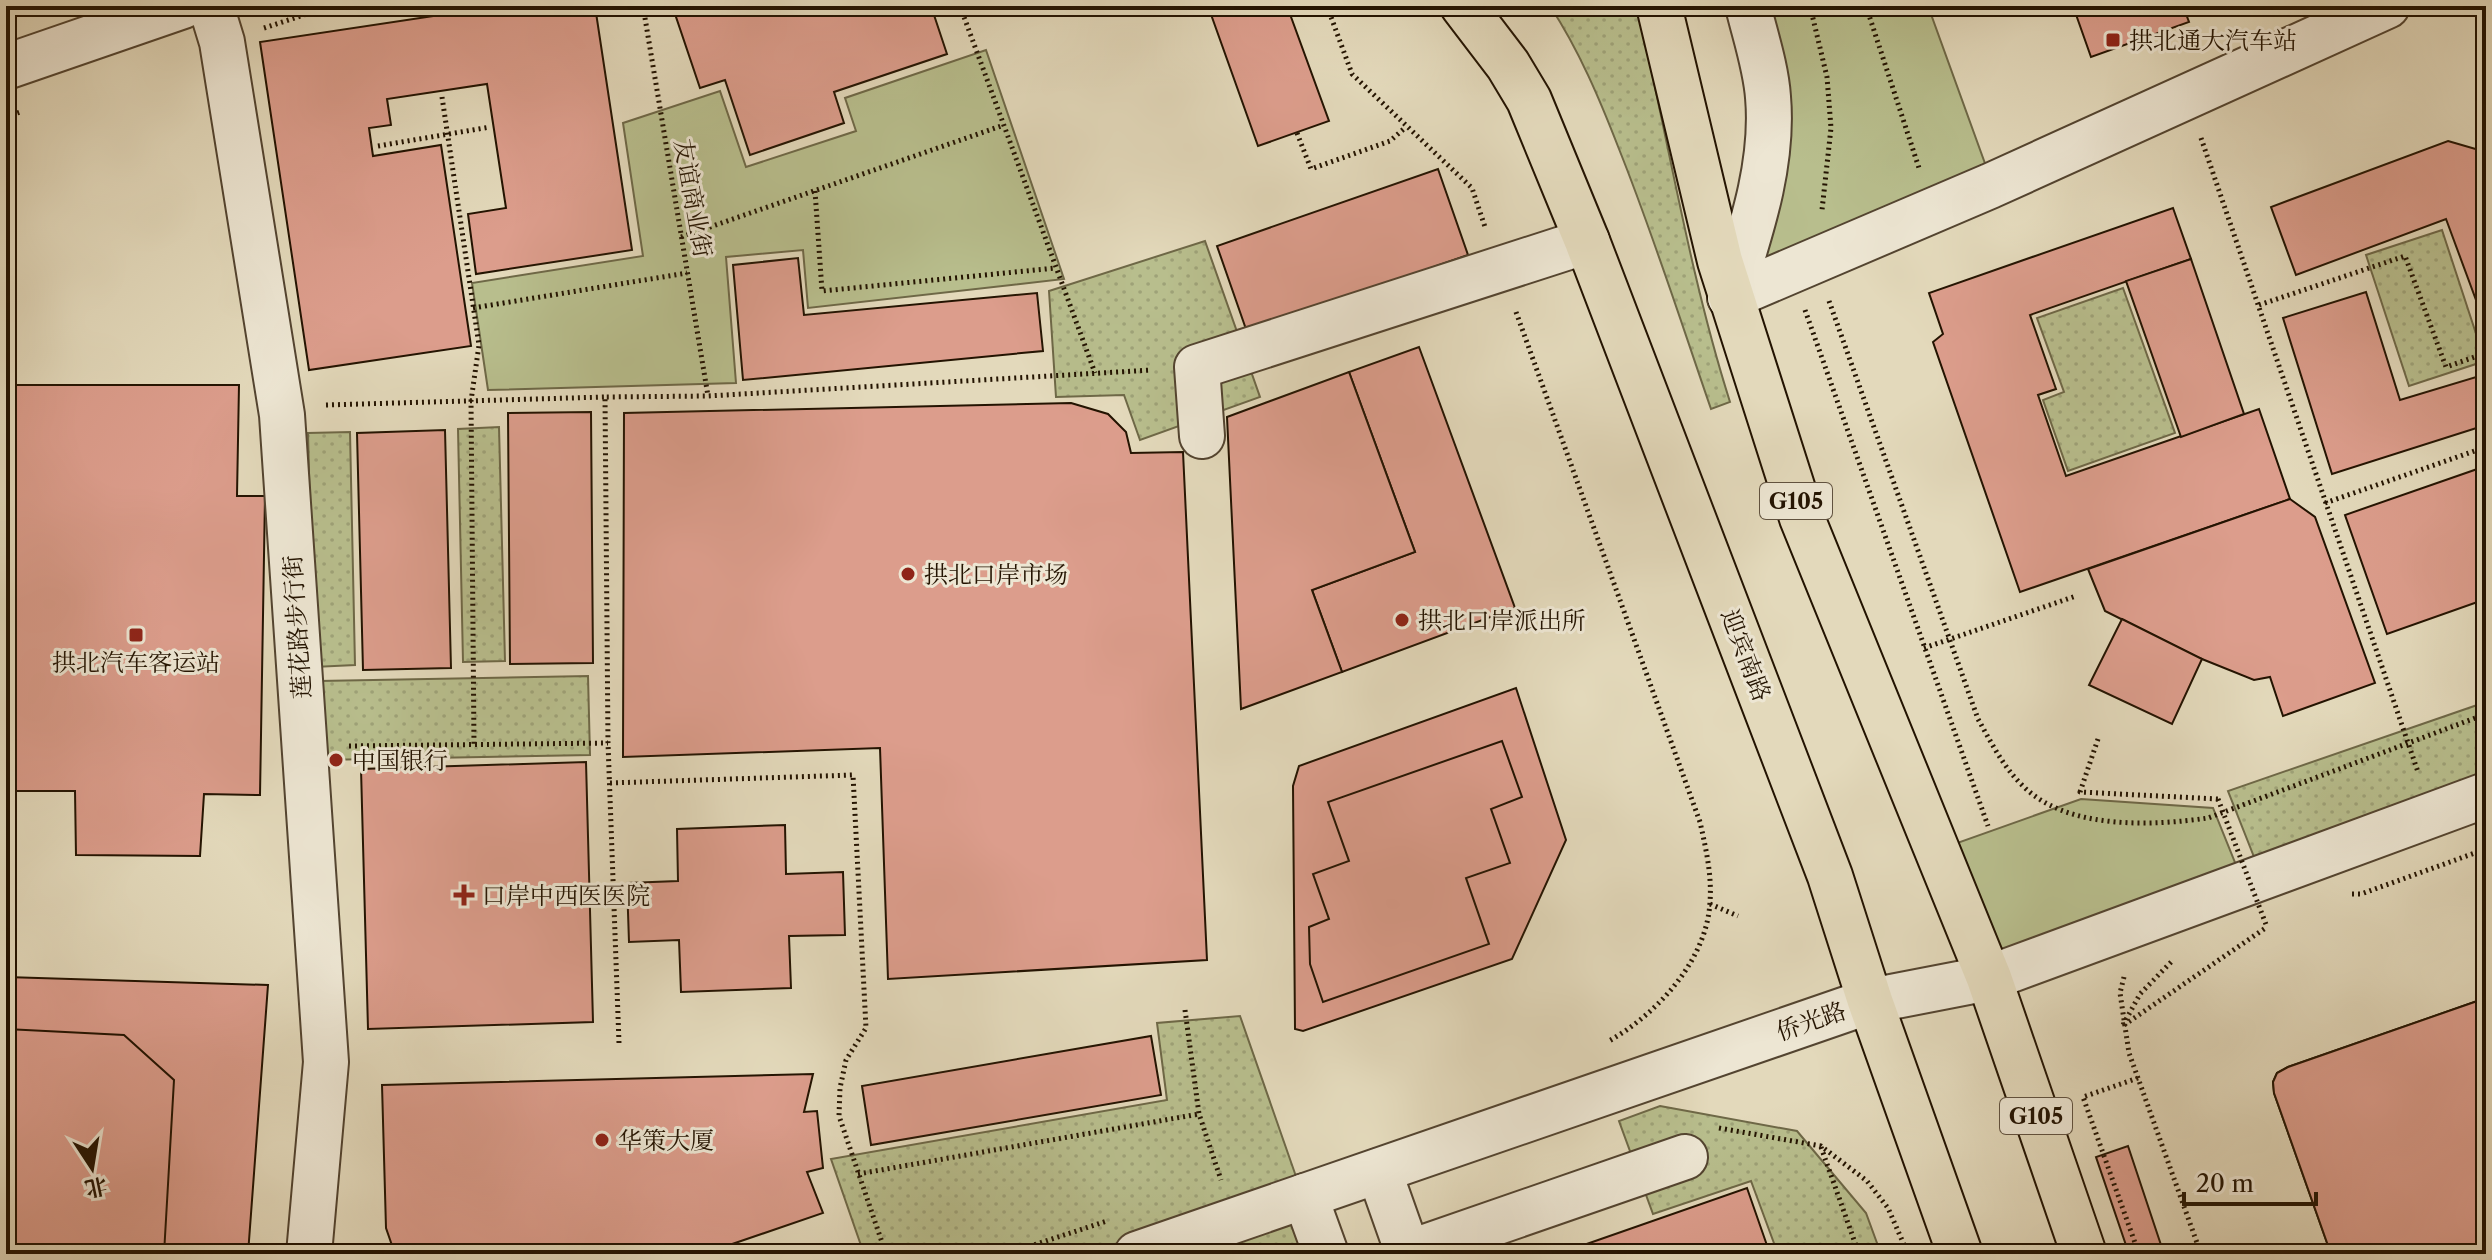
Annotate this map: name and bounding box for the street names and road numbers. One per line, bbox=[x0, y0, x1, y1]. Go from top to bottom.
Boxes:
street label: 友谊商业街 bbox=[668, 136, 718, 260]
road number: G105 bbox=[1760, 483, 1832, 519]
street label: 莲花路步行街 bbox=[278, 554, 316, 700]
street label: 迎宾南路 bbox=[1715, 605, 1777, 705]
street label: 侨光路 bbox=[1772, 996, 1850, 1046]
road number: G105 bbox=[2000, 1098, 2072, 1134]

